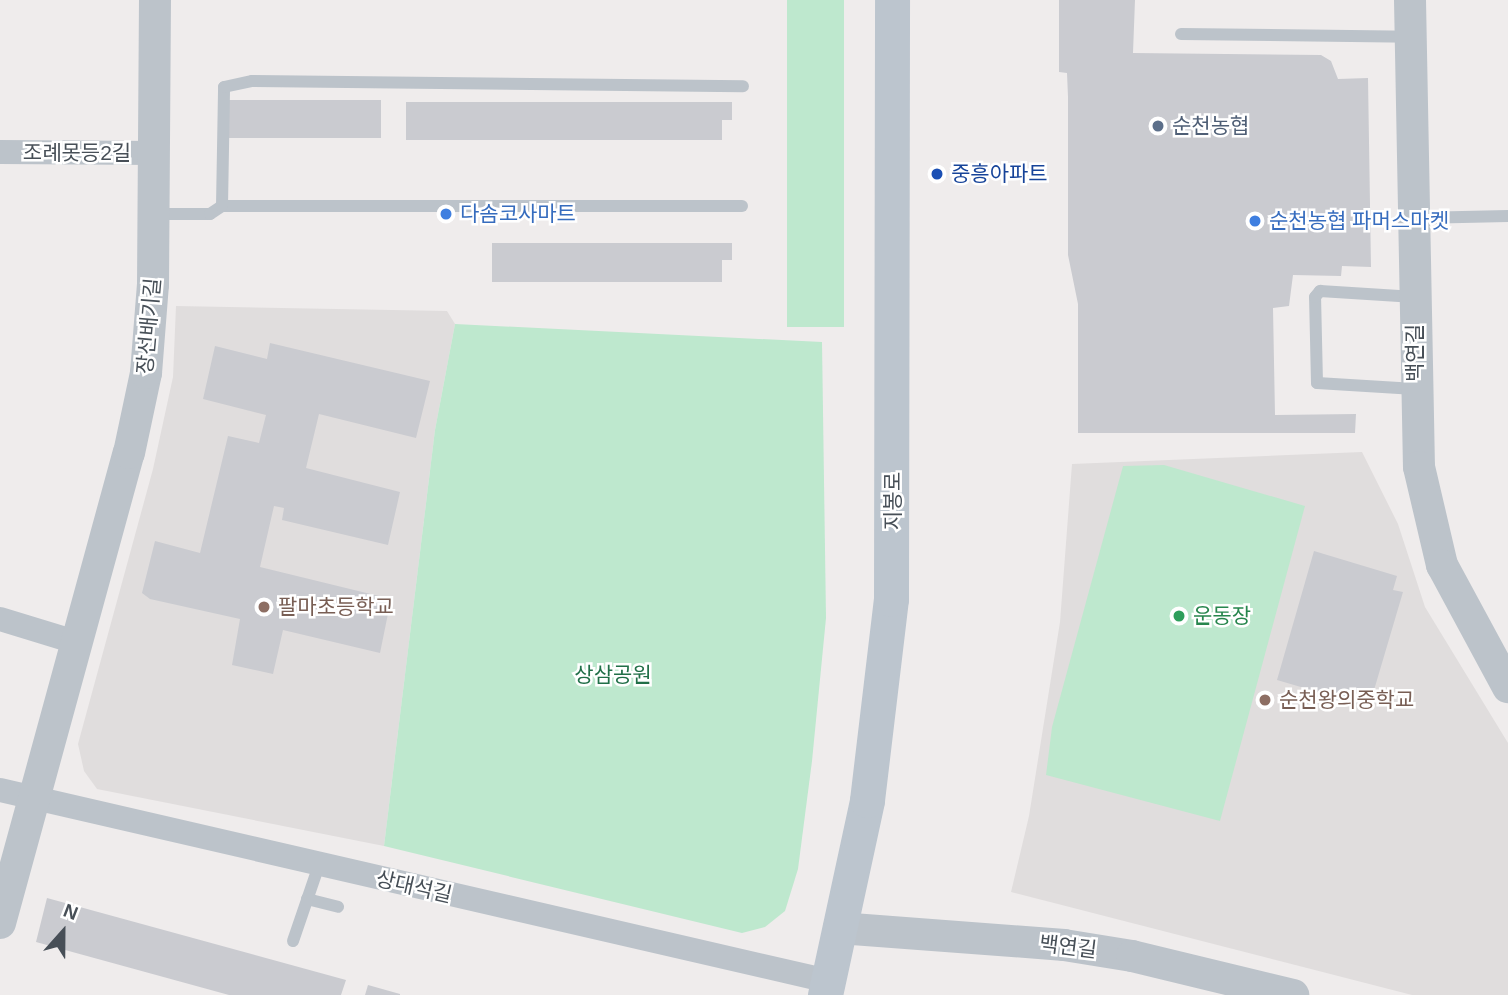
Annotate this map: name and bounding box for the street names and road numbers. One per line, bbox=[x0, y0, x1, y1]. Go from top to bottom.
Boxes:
street label: 조례못등2길 bbox=[23, 140, 131, 166]
street label: 장선배기길 bbox=[132, 277, 166, 375]
street label: 백연길 bbox=[1402, 324, 1428, 382]
street label: 지봉로 bbox=[880, 472, 906, 530]
street label: 상대석길 bbox=[374, 866, 454, 908]
street label: 백연길 bbox=[1038, 931, 1098, 963]

